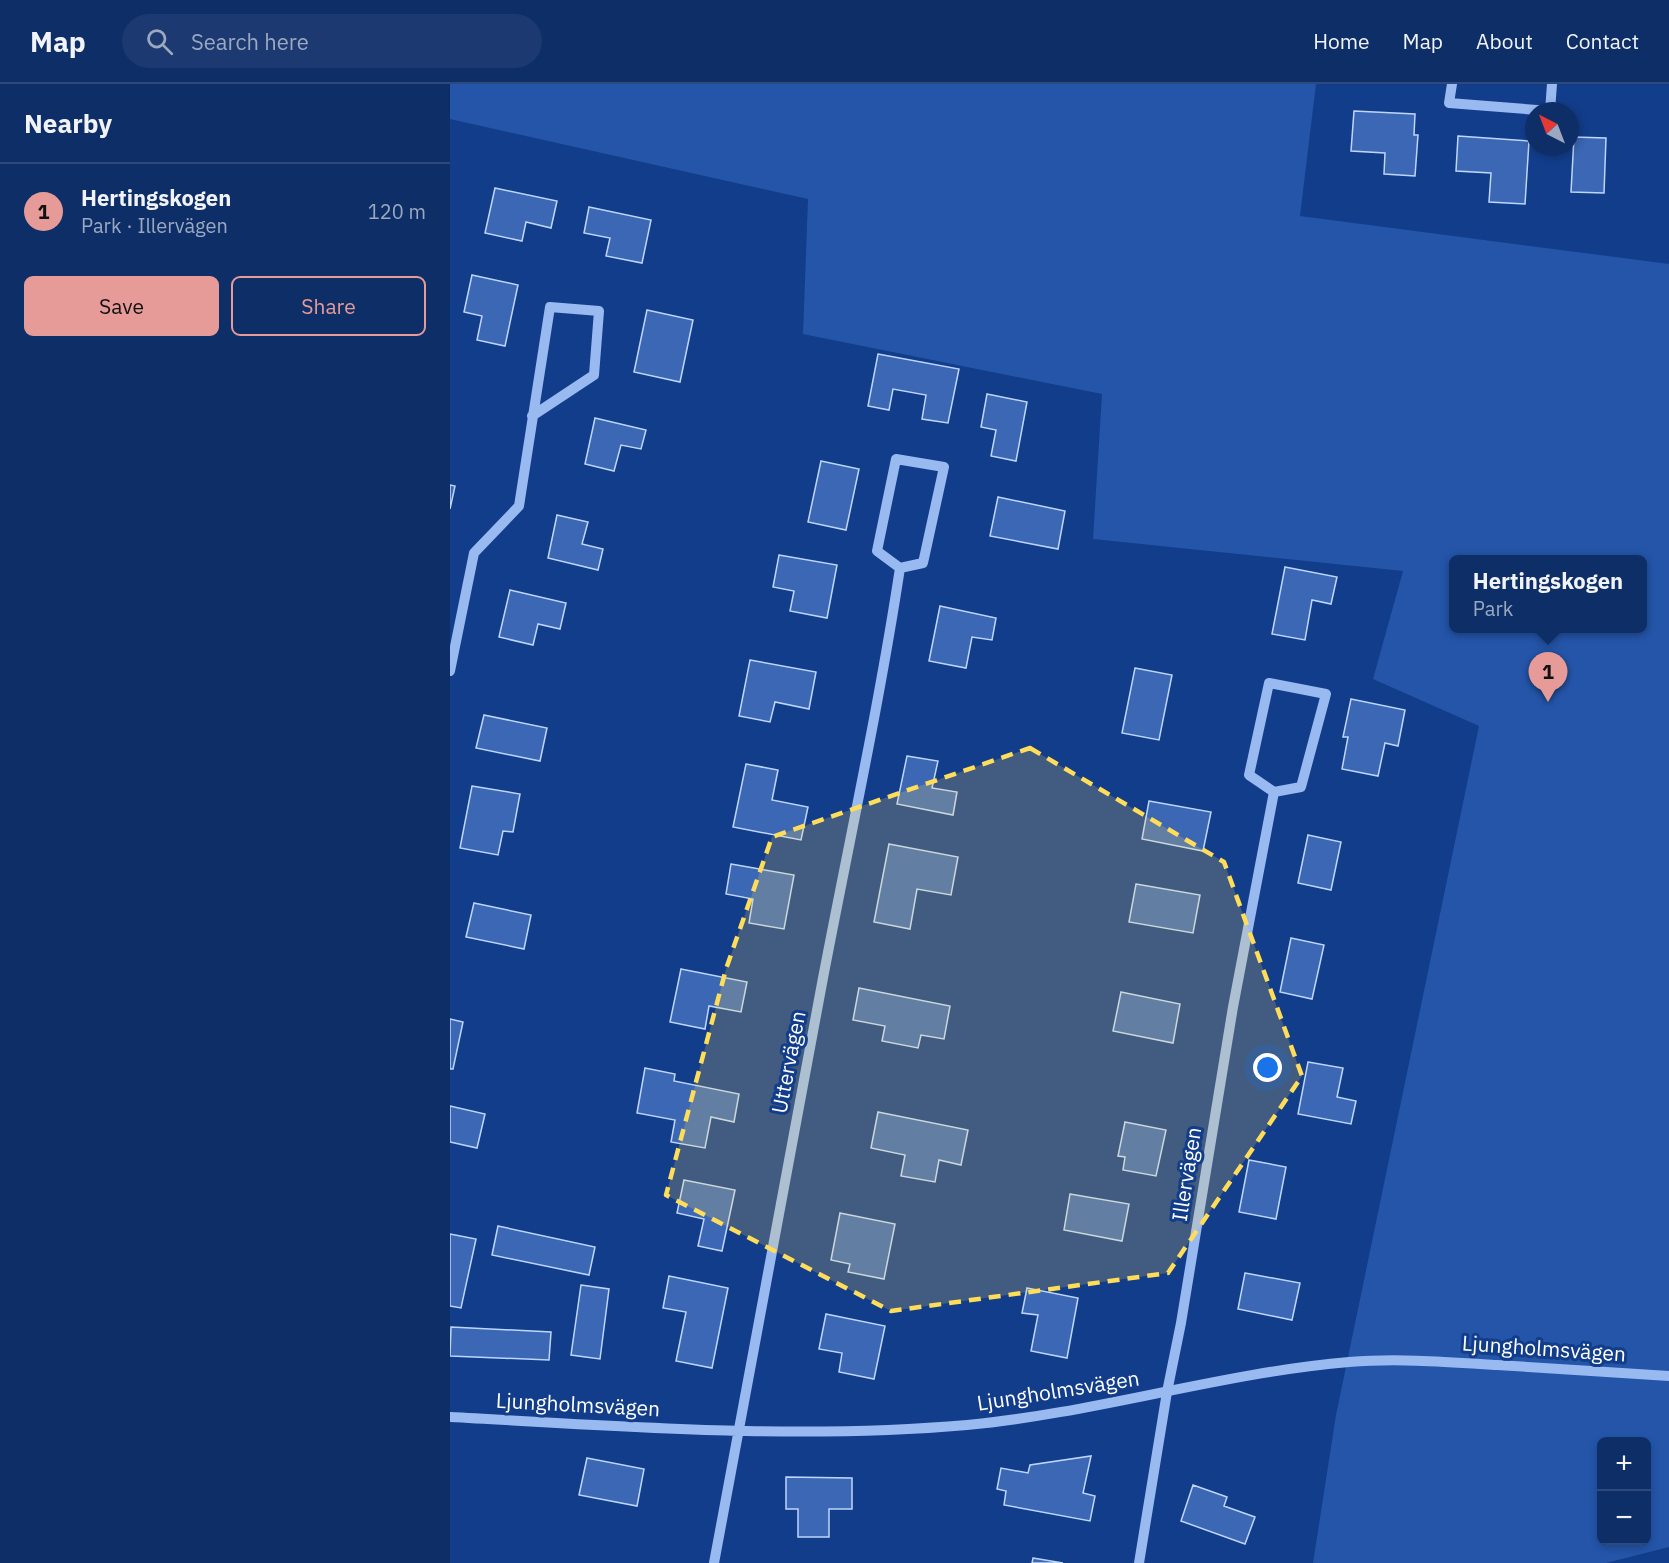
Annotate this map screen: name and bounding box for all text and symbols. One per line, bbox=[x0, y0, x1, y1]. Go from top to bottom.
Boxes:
search box bbox=[122, 14, 542, 68]
text: Map bbox=[30, 23, 86, 60]
icon: search bbox=[143, 25, 176, 58]
text: Search here bbox=[191, 27, 309, 56]
text: Home bbox=[1313, 27, 1370, 55]
text: Map bbox=[1403, 27, 1443, 55]
text: About bbox=[1476, 27, 1533, 55]
text: Contact bbox=[1566, 27, 1639, 55]
north arrow bbox=[1525, 102, 1579, 156]
text: Nearby bbox=[24, 106, 112, 140]
text: Hertingskogen bbox=[81, 183, 231, 212]
text: 1 bbox=[38, 198, 50, 225]
text: 120 m bbox=[368, 198, 426, 225]
text: Park · Illervägen bbox=[81, 212, 228, 239]
button: Save bbox=[24, 276, 219, 336]
button: Share bbox=[231, 276, 426, 336]
popup bbox=[1449, 555, 1647, 633]
text: Hertingskogen bbox=[1473, 566, 1623, 595]
text: Park bbox=[1473, 595, 1513, 622]
pin: 1 bbox=[1528, 652, 1568, 702]
street label: Uttervägen bbox=[764, 1008, 812, 1116]
your location bbox=[1253, 1053, 1282, 1082]
street label: Illervägen bbox=[1165, 1125, 1207, 1223]
street label: Ljungholmsvägen bbox=[1461, 1328, 1627, 1368]
street label: Ljungholmsvägen bbox=[975, 1363, 1141, 1417]
street label: Ljungholmsvägen bbox=[495, 1386, 661, 1422]
map controls bbox=[1597, 1437, 1651, 1545]
button: + bbox=[1597, 1437, 1651, 1491]
button: − bbox=[1597, 1491, 1651, 1545]

